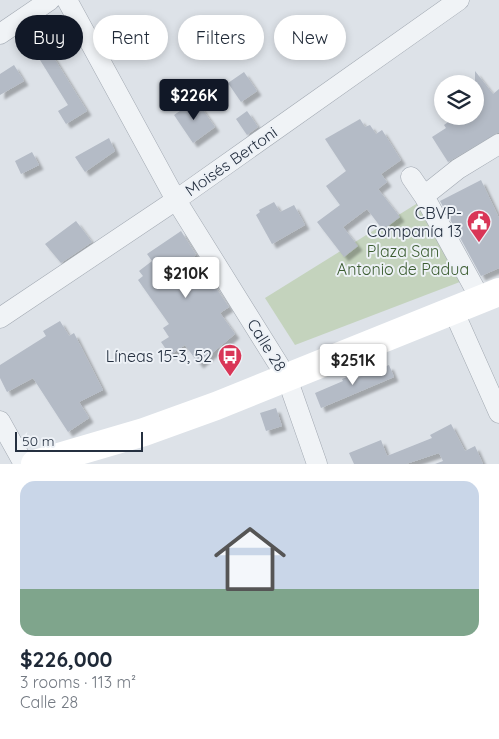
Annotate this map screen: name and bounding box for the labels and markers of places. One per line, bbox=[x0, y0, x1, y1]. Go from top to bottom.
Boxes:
pin: $226K bbox=[159, 78, 229, 121]
place label: CBVP- Companía 13 bbox=[367, 203, 462, 241]
public building icon: CBVP- Companía 13 bbox=[466, 209, 492, 243]
pin: $210K bbox=[151, 256, 221, 299]
bus stop icon: Líneas 15-3, 52 bbox=[217, 343, 243, 377]
pin: $251K bbox=[318, 344, 388, 386]
place label: Líneas 15-3, 52 bbox=[106, 346, 212, 366]

